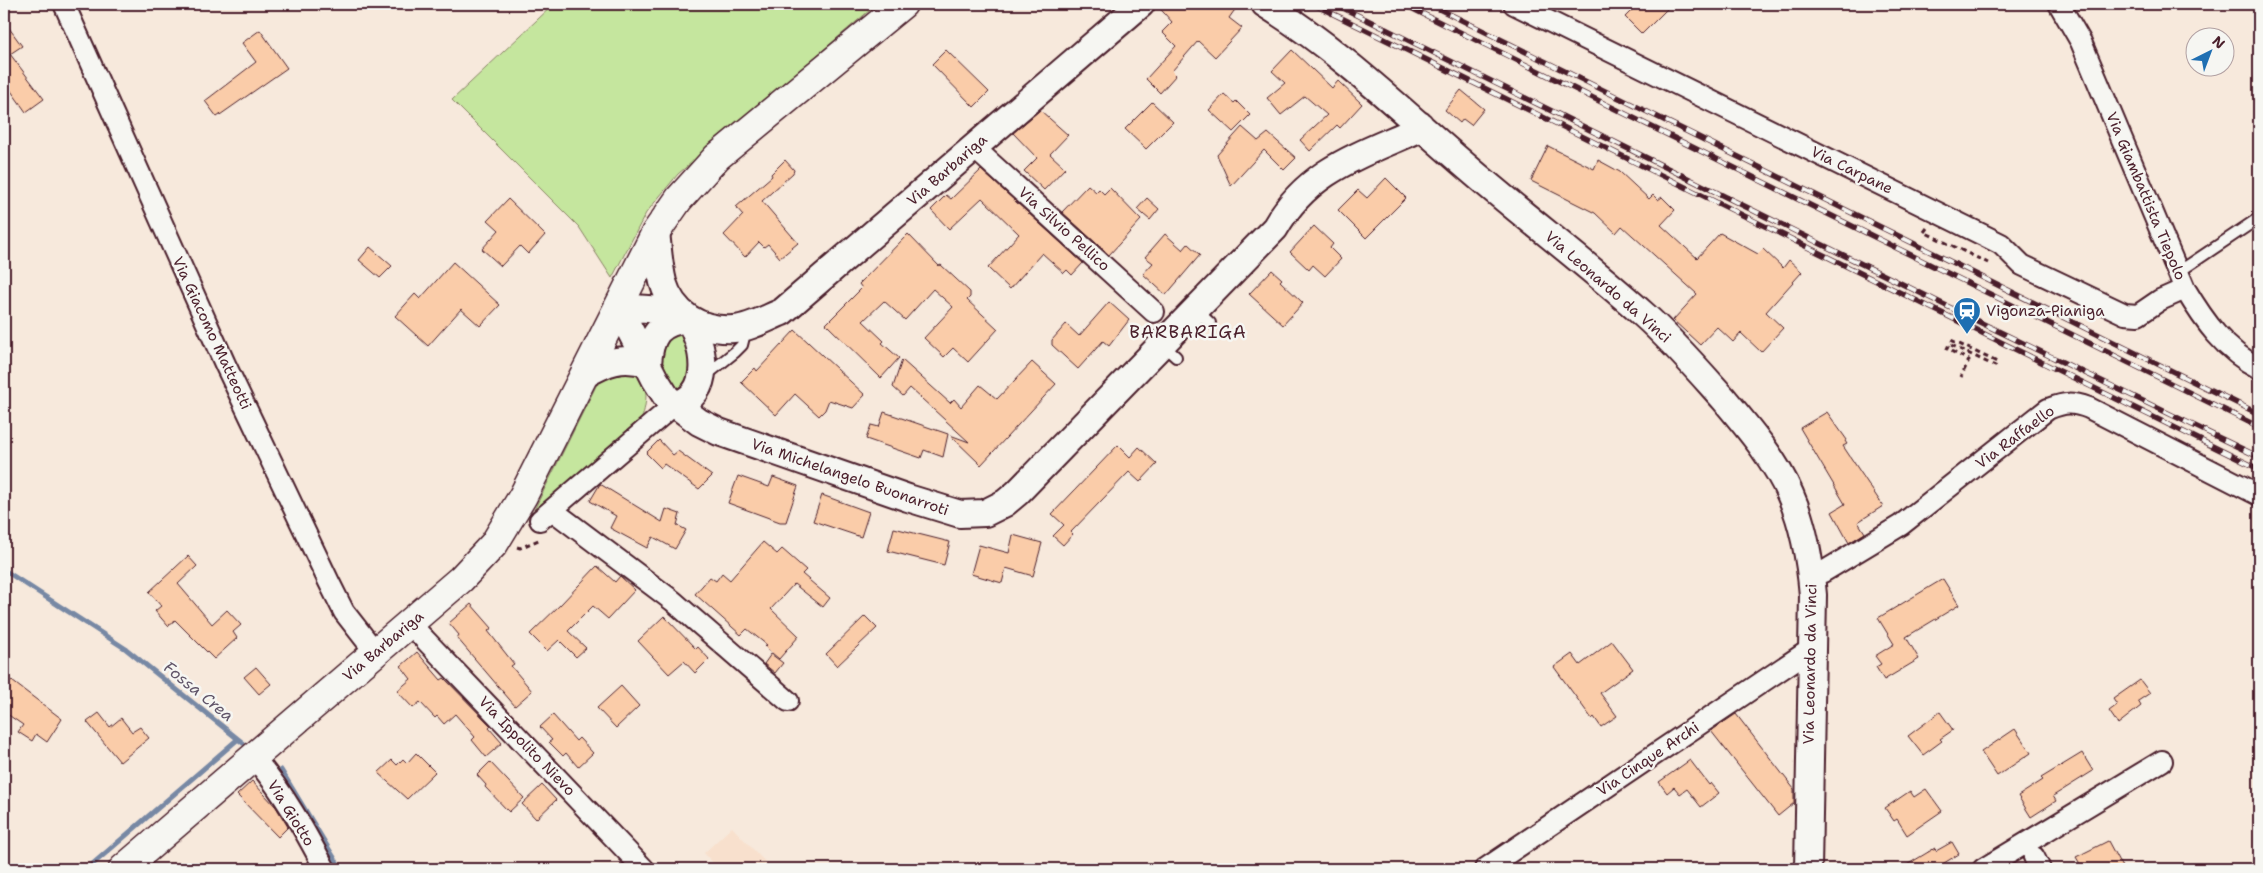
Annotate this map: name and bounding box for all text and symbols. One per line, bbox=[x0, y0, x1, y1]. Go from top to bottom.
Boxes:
north arrow bbox=[2186, 28, 2236, 78]
text: N bbox=[2209, 32, 2229, 53]
street label: Via Giambattista Tiepolo bbox=[2102, 109, 2190, 283]
street label: Via Barbariga bbox=[903, 129, 992, 210]
street label: Via Carpane bbox=[1808, 142, 1896, 198]
street label: Via Silvio Pellico bbox=[1014, 182, 1114, 276]
street label: Via Leonardo da Vinci bbox=[1541, 227, 1675, 347]
street label: Via Giacomo Matteotti bbox=[168, 253, 256, 413]
station icon: Vigonza-Pianiga bbox=[1952, 296, 1982, 335]
place label: Vigonza-Pianiga bbox=[1986, 301, 2105, 321]
district label: BARBARIGA bbox=[1129, 320, 1247, 344]
street label: Via Raffaello bbox=[1972, 401, 2058, 473]
street label: Via Michelangelo Buonarroti bbox=[749, 434, 951, 520]
street label: Via Leonardo da Vinci bbox=[1799, 583, 1821, 745]
street label: Via Barbariga bbox=[338, 606, 428, 686]
water label: Fossa Crea bbox=[159, 657, 238, 726]
street label: Via Ippolito Nievo bbox=[474, 692, 580, 800]
street label: Via Cinque Archi bbox=[1593, 717, 1703, 801]
street label: Via Giotto bbox=[263, 776, 319, 850]

